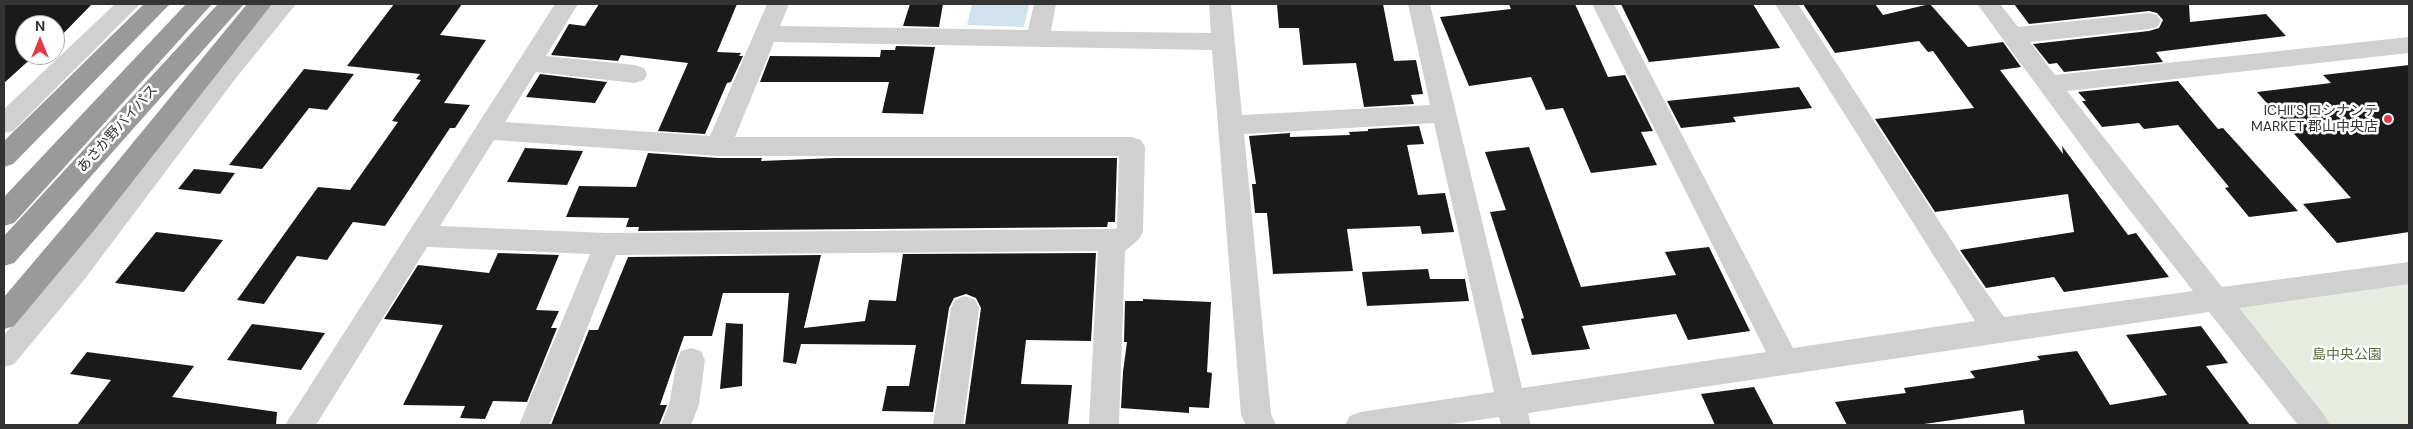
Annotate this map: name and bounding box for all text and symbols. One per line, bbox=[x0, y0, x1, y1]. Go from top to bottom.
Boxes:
north arrow bbox=[15, 15, 65, 65]
text: N bbox=[35, 17, 45, 35]
street label: あさか野バイパス bbox=[74, 82, 162, 176]
place label: ICHII’S ロシナンテ MARKET 郡山中央店 bbox=[2251, 103, 2378, 136]
marker: ICHII’S ロシナンテ MARKET 郡山中央店 bbox=[2382, 113, 2394, 125]
park label: 島中央公園 bbox=[2312, 347, 2382, 363]

